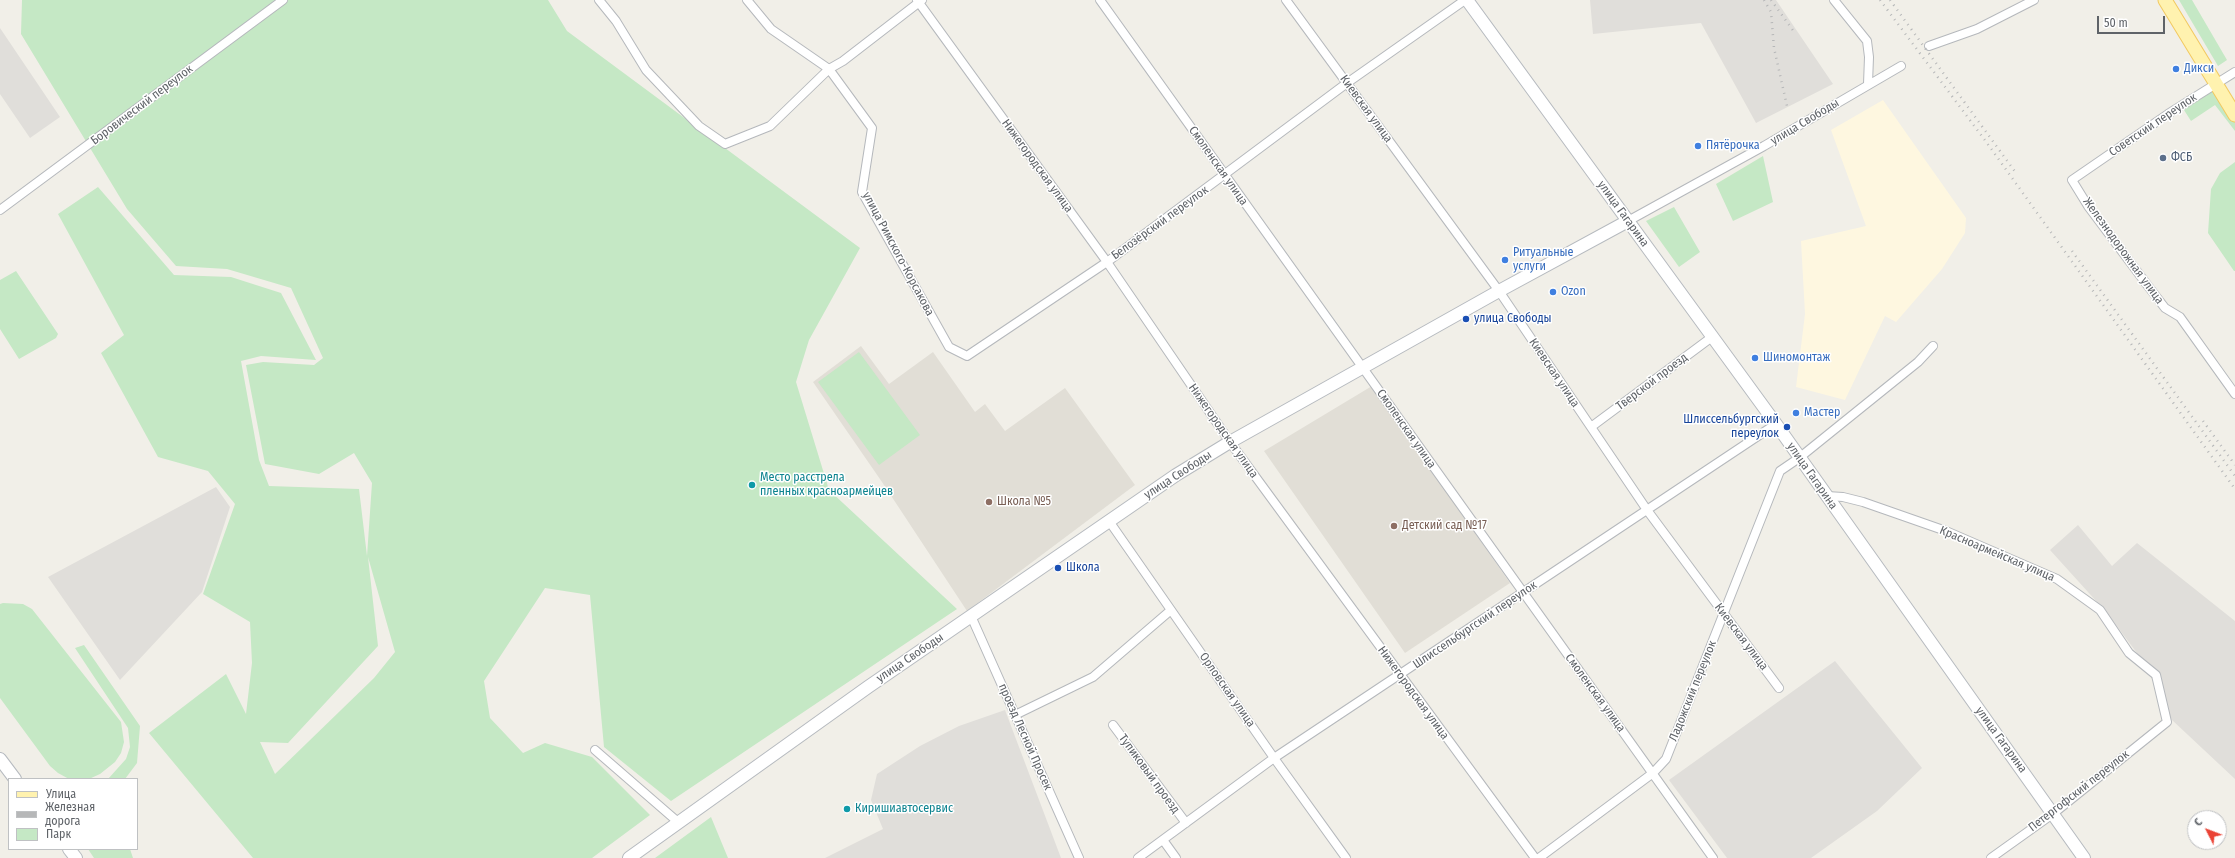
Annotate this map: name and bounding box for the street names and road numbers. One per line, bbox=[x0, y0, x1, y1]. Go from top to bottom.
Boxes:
street label: Боровический переулок bbox=[88, 62, 196, 148]
street label: Киевская улица bbox=[1337, 72, 1395, 146]
street label: Советский переулок bbox=[2106, 90, 2200, 160]
street label: улица Свободы bbox=[1768, 96, 1842, 148]
street label: Нижегородская улица bbox=[998, 117, 1076, 215]
street label: Смоленская улица bbox=[1185, 124, 1251, 208]
street label: улица Гагарина bbox=[1594, 178, 1652, 250]
street label: Белозёрский переулок bbox=[1109, 183, 1211, 263]
street label: улица Римского-Корсакова bbox=[859, 190, 937, 318]
street label: Железнодорожная улица bbox=[2080, 195, 2166, 307]
street label: Киевская улица bbox=[1526, 336, 1582, 410]
street label: Тверской проезд bbox=[1613, 350, 1691, 414]
street label: Нижегородская улица bbox=[1185, 381, 1261, 481]
street label: Смоленская улица bbox=[1373, 387, 1439, 471]
street label: улица Гагарина bbox=[1784, 440, 1840, 512]
street label: улица Свободы bbox=[1142, 448, 1214, 502]
street label: Красноармейская улица bbox=[1937, 523, 2057, 585]
street label: Шлиссельбургский переулок bbox=[1410, 578, 1540, 672]
street label: Киевская улица bbox=[1711, 601, 1771, 673]
street label: улица Свободы bbox=[874, 630, 946, 686]
street label: Ладожский переулок bbox=[1666, 639, 1720, 743]
street label: Нижегородская улица bbox=[1374, 644, 1452, 742]
street label: Орловская улица bbox=[1196, 650, 1258, 730]
street label: Смоленская улица bbox=[1562, 651, 1628, 735]
street label: проезд Лесной Просек bbox=[995, 681, 1055, 793]
street label: улица Гагарина bbox=[1972, 704, 2030, 776]
street label: Тупиковый проезд bbox=[1115, 732, 1183, 816]
street label: Петергофский переулок bbox=[2026, 747, 2132, 835]

